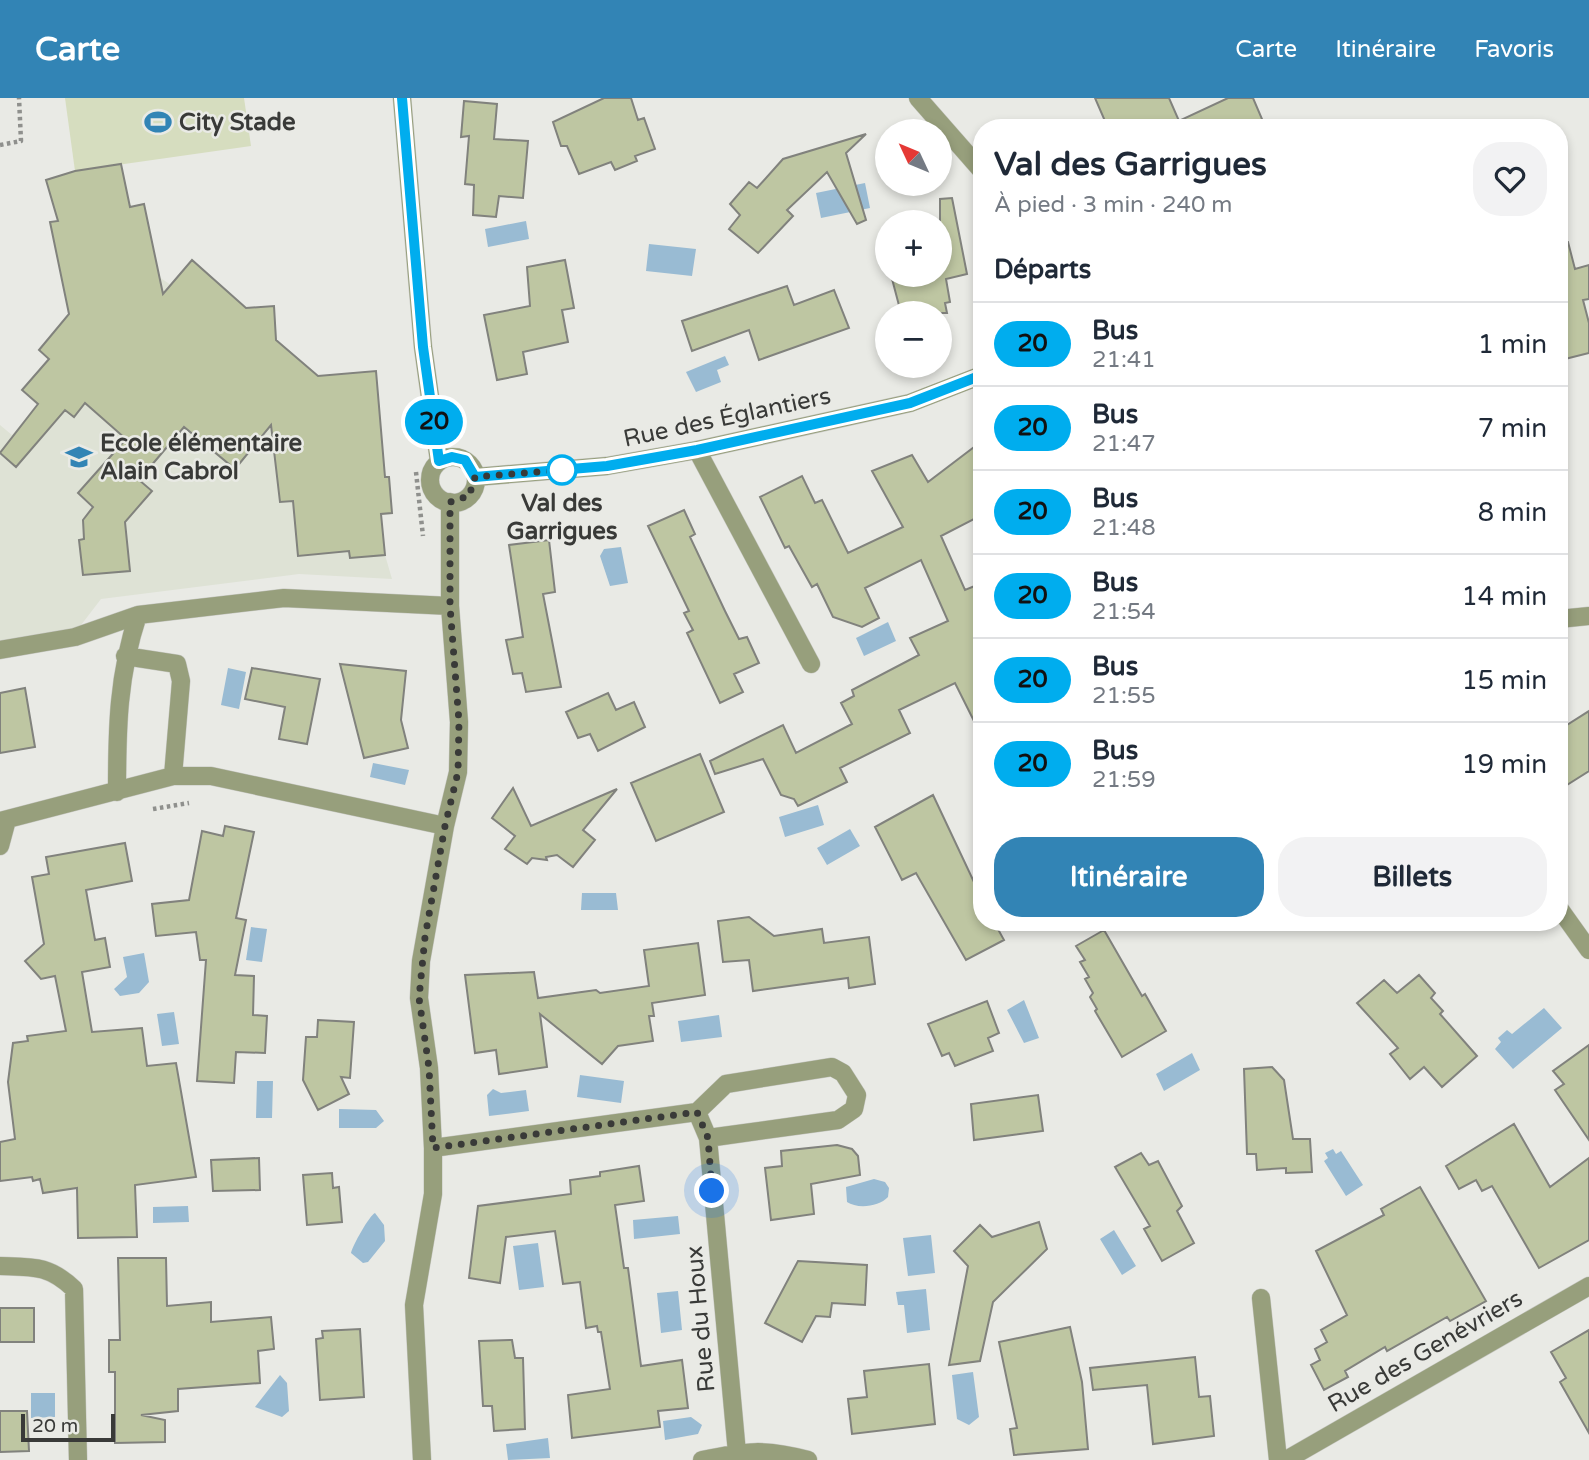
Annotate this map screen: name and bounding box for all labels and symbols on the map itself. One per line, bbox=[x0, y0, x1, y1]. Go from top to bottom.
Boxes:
sports icon: City Stade bbox=[143, 107, 173, 137]
place label: City Stade bbox=[179, 108, 296, 137]
north arrow bbox=[875, 119, 952, 196]
street label: Rue des Églantiers bbox=[621, 380, 833, 454]
line badge: 20 bbox=[402, 399, 466, 445]
place label: Ecole élémentaire Alain Cabrol bbox=[100, 429, 303, 486]
school or university icon: Ecole élémentaire Alain Cabrol bbox=[64, 442, 94, 472]
marker: Val des Garrigues bbox=[547, 455, 577, 485]
place label: Val des Garrigues bbox=[507, 489, 617, 546]
your location bbox=[694, 1173, 729, 1208]
street label: Rue du Houx bbox=[680, 1244, 721, 1394]
street label: Rue des Genévriers bbox=[1323, 1284, 1528, 1419]
scale bar bbox=[21, 1411, 116, 1443]

